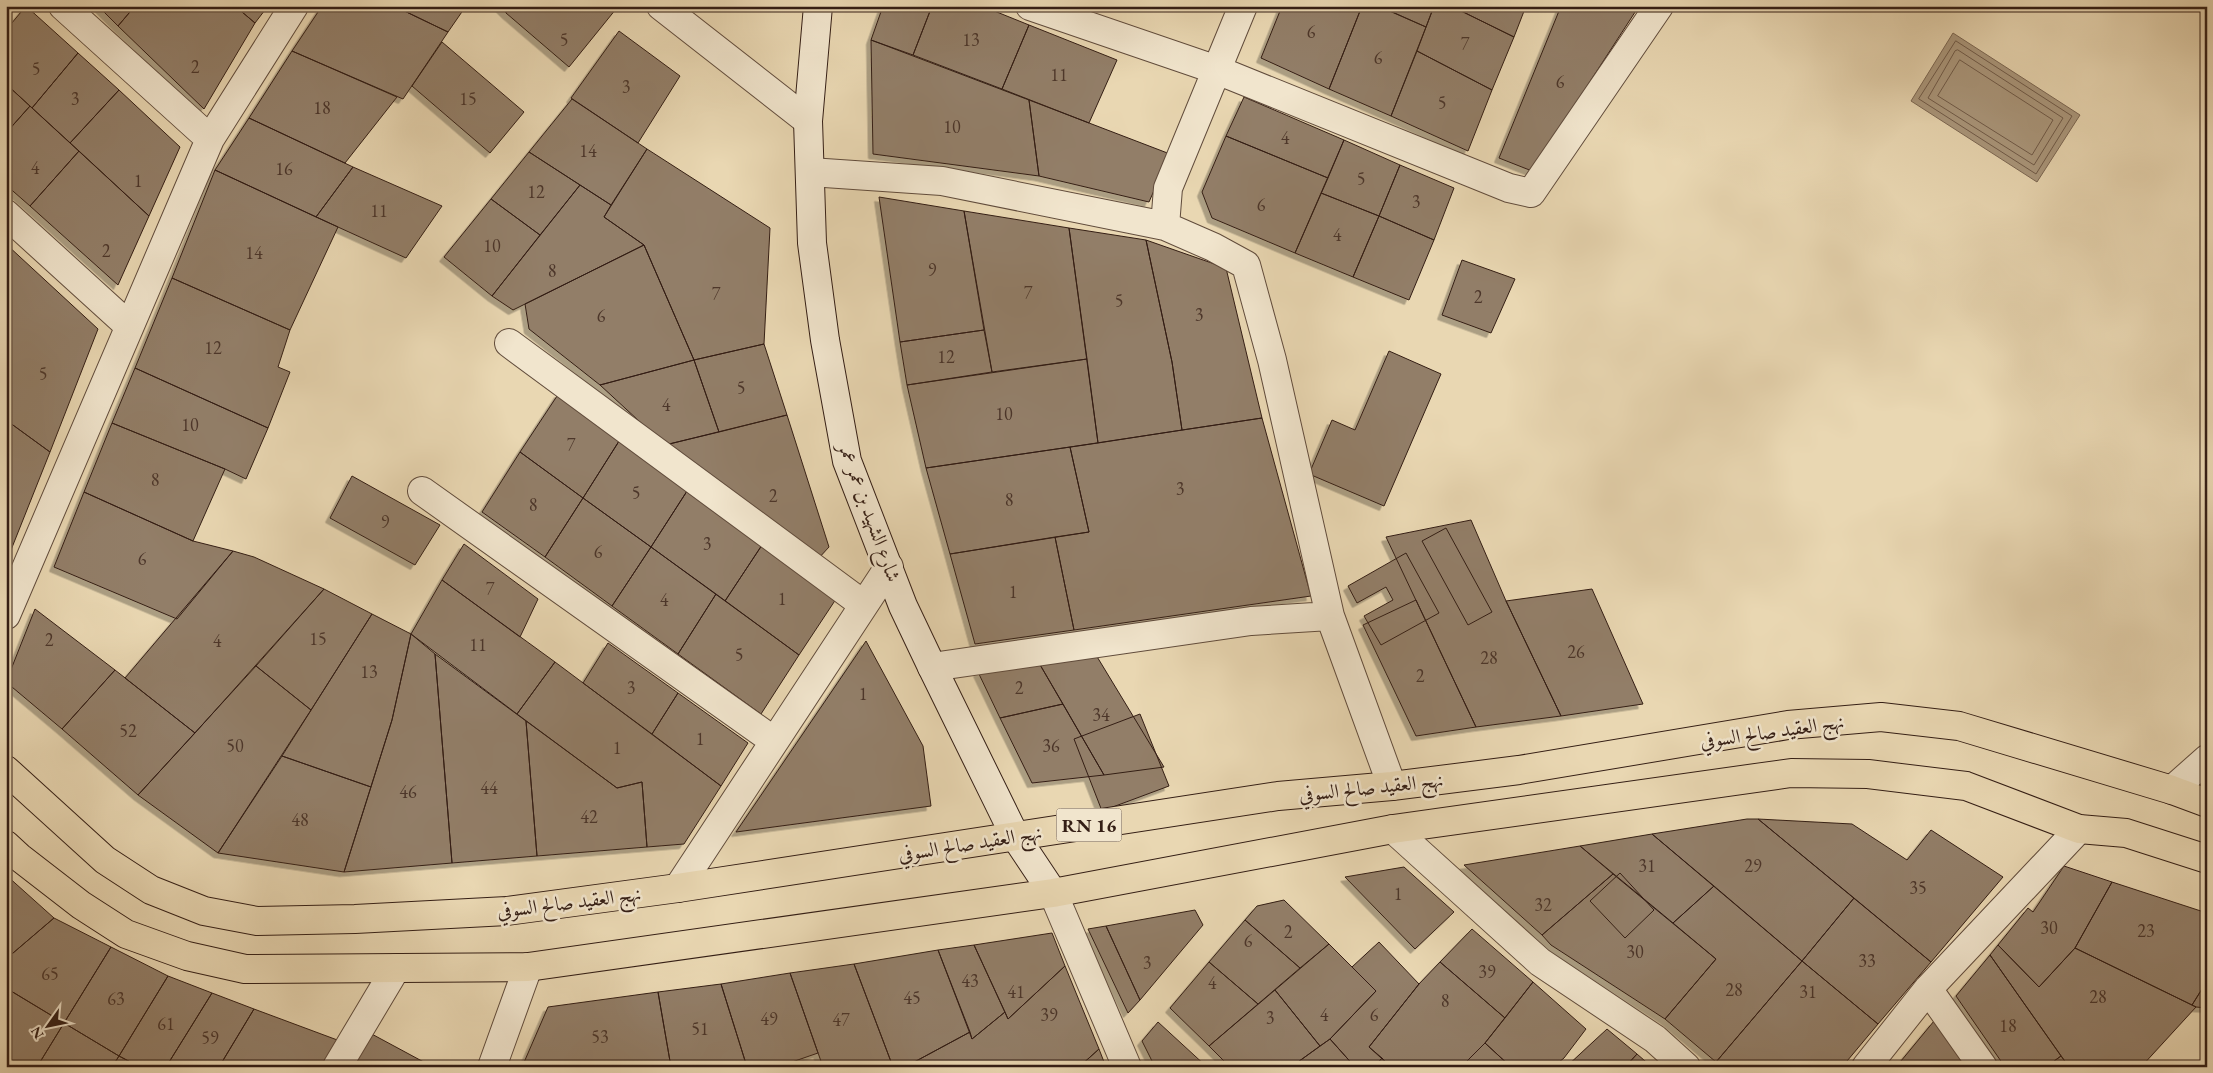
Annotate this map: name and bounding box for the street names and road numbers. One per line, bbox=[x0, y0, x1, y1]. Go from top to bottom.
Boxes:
street label: شارع الشهيد بن عمر عمر bbox=[827, 437, 907, 587]
street label: نهج العقيد صالح السوفي bbox=[1698, 708, 1846, 759]
street label: نهج العقيد صالح السوفي bbox=[1297, 766, 1445, 812]
road number: RN 16 bbox=[1056, 808, 1122, 842]
street label: نهج العقيد صالح السوفي bbox=[896, 819, 1045, 872]
street label: نهج العقيد صالح السوفي bbox=[495, 880, 643, 929]

